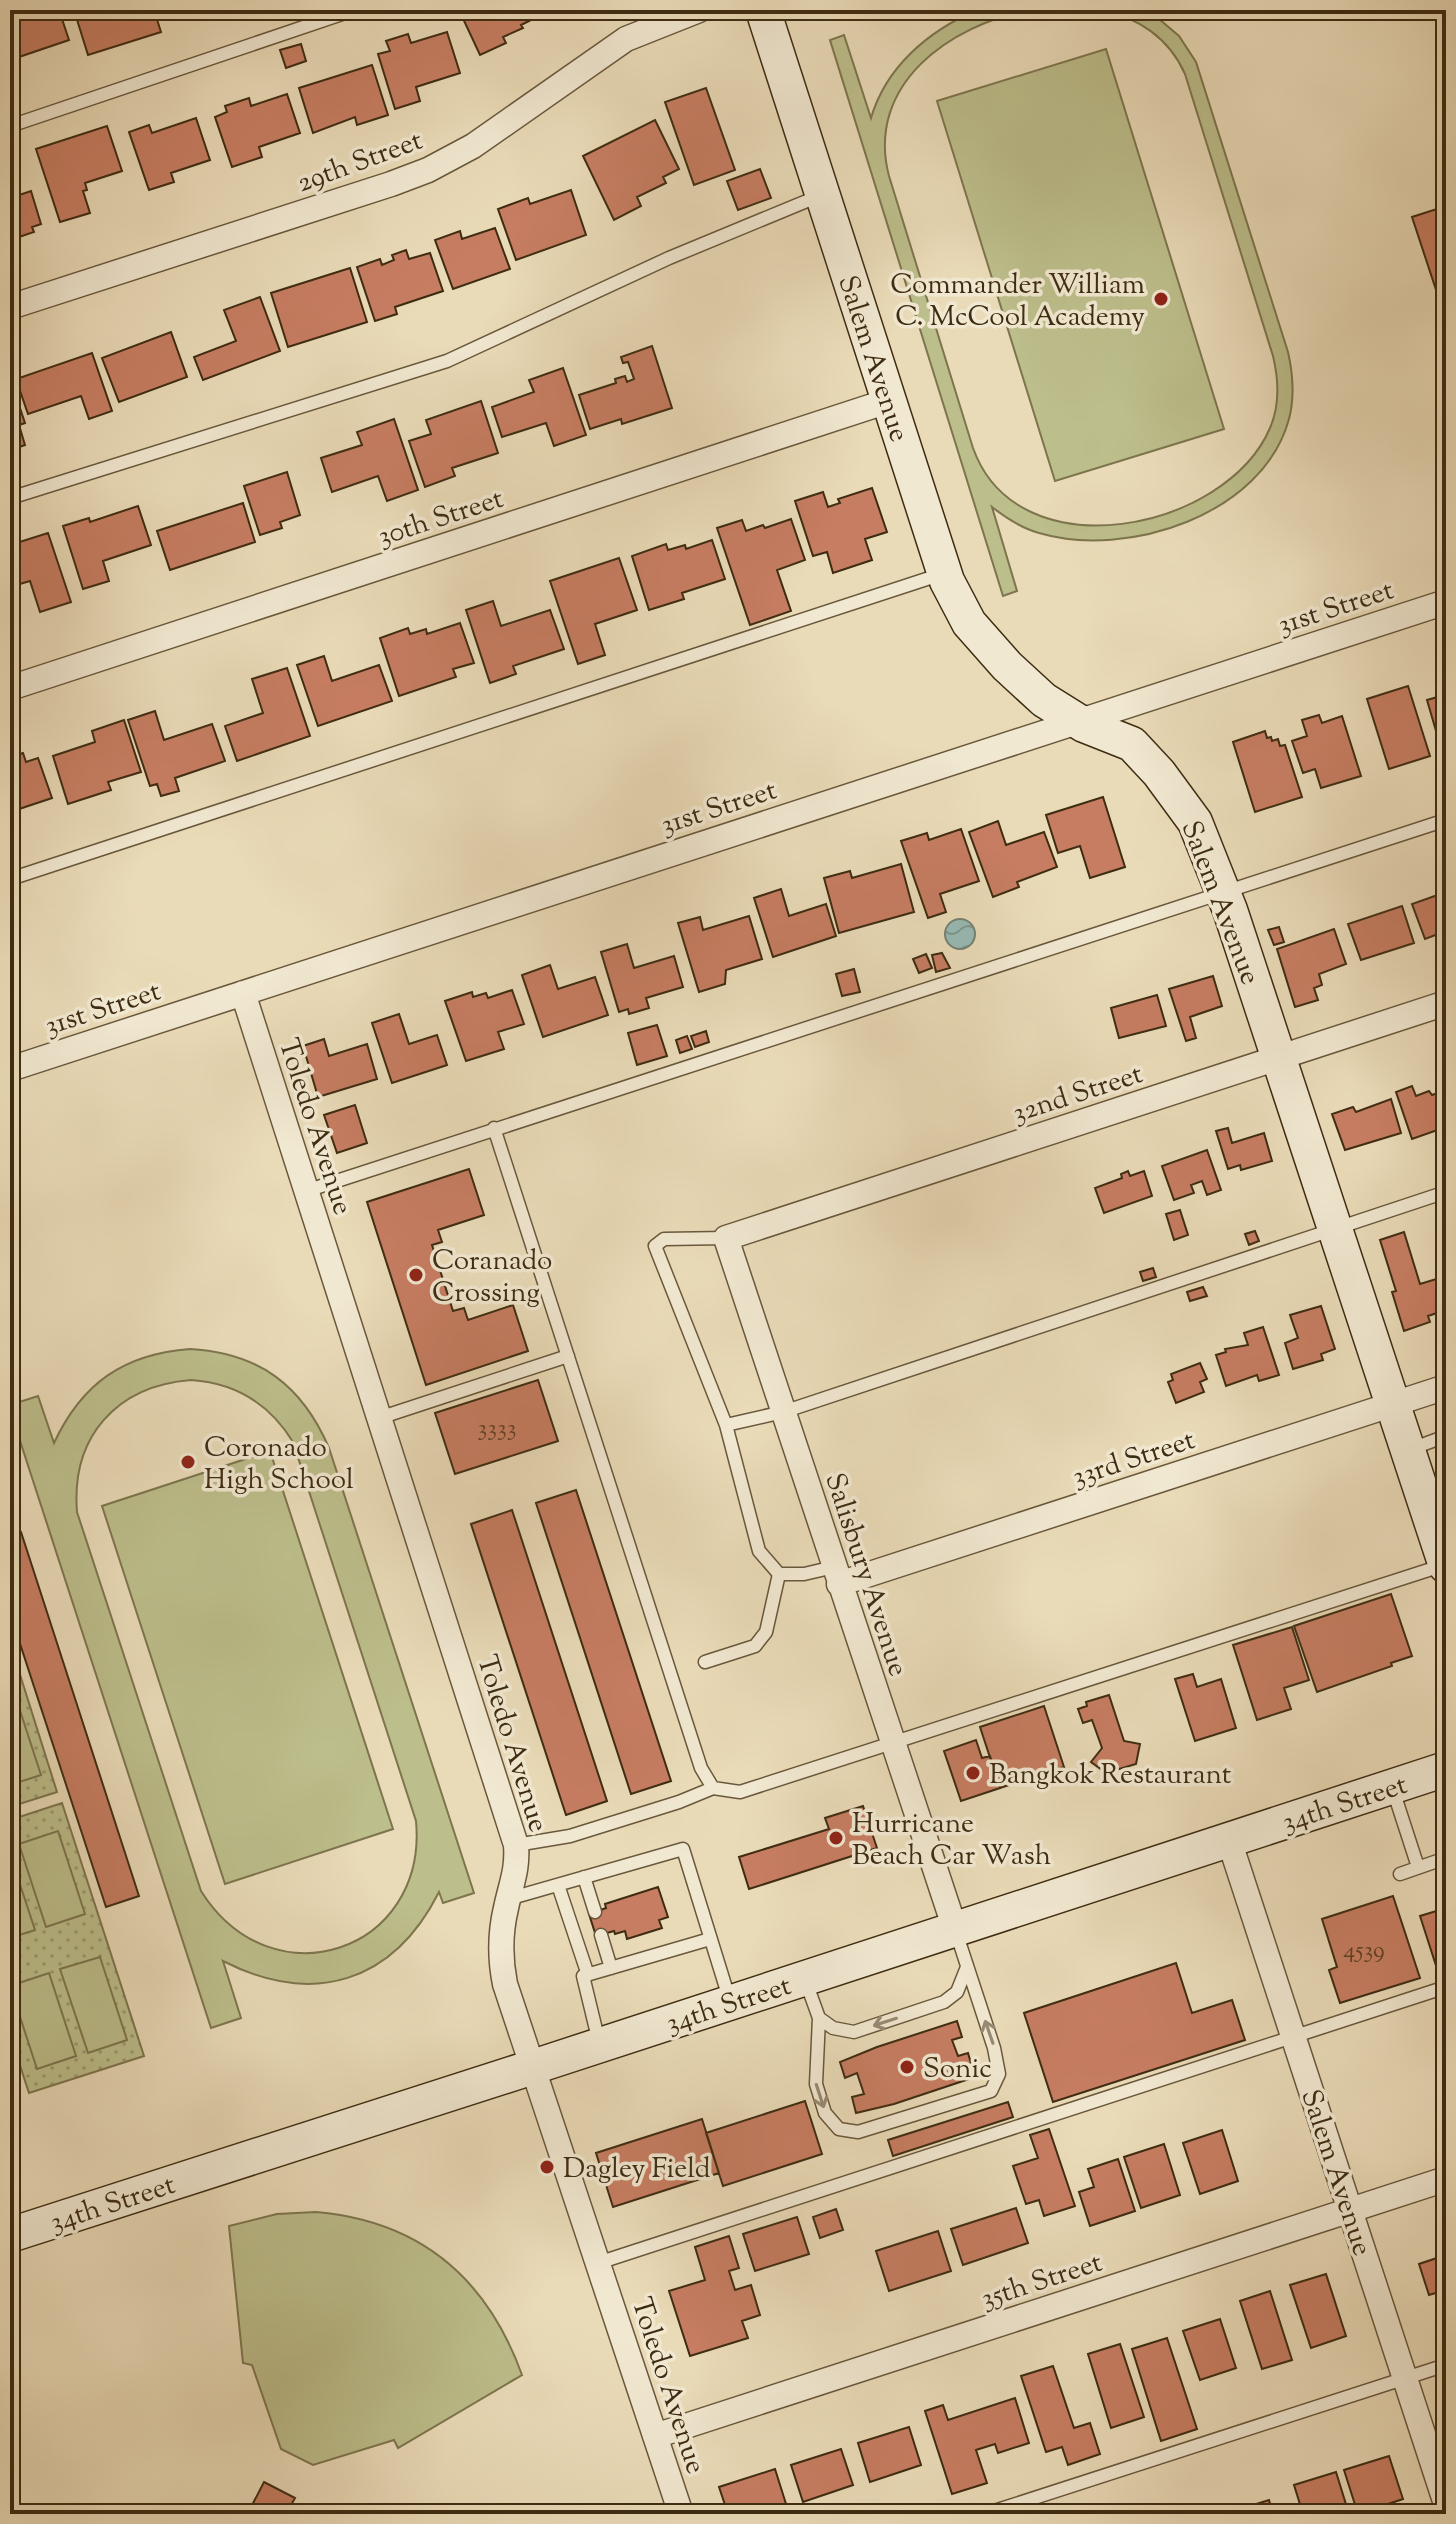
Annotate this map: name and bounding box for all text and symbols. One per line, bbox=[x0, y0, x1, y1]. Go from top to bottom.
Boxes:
street label: 29th Street bbox=[292, 122, 429, 204]
place label: Commander William C. McCool Academy bbox=[890, 266, 1145, 338]
street label: Salem Avenue bbox=[826, 271, 918, 447]
marker: Commander William C. McCool Academy bbox=[1152, 290, 1170, 308]
street label: 30th Street bbox=[373, 480, 509, 558]
street label: 31st Street bbox=[1273, 571, 1399, 646]
street label: 31st Street bbox=[656, 771, 782, 846]
street label: Salem Avenue bbox=[1170, 815, 1269, 991]
street label: 31st Street bbox=[40, 972, 166, 1047]
street label: Toledo Avenue bbox=[267, 1034, 361, 1220]
street label: 32nd Street bbox=[1008, 1055, 1149, 1135]
place label: Coranado Crossing bbox=[432, 1242, 552, 1314]
marker: Coranado Crossing bbox=[407, 1266, 425, 1284]
house number: 3333 bbox=[478, 1412, 516, 1446]
street label: 33rd Street bbox=[1067, 1421, 1201, 1498]
place label: Coronado High School bbox=[204, 1429, 354, 1501]
marker: Coronado High School bbox=[179, 1453, 197, 1471]
street label: Salisbury Avenue bbox=[813, 1468, 917, 1682]
street label: Toledo Avenue bbox=[465, 1650, 557, 1837]
place label: Bangkok Restaurant bbox=[989, 1756, 1232, 1796]
marker: Bangkok Restaurant bbox=[964, 1764, 982, 1782]
street label: 34th Street bbox=[1277, 1766, 1413, 1844]
place label: Hurricane Beach Car Wash bbox=[852, 1805, 1051, 1877]
marker: Hurricane Beach Car Wash bbox=[827, 1829, 845, 1847]
house number: 4539 bbox=[1343, 1934, 1385, 1968]
street label: 34th Street bbox=[661, 1967, 797, 2045]
one-way arrow bbox=[873, 2015, 898, 2030]
one-way arrow bbox=[980, 2019, 995, 2044]
place label: Sonic bbox=[923, 2050, 992, 2090]
marker: Sonic bbox=[898, 2058, 916, 2076]
one-way arrow bbox=[813, 2082, 828, 2108]
street label: Salem Avenue bbox=[1289, 2085, 1381, 2261]
place label: Dagley Field bbox=[563, 2150, 711, 2190]
marker: Dagley Field bbox=[538, 2158, 556, 2176]
street label: 34th Street bbox=[45, 2166, 181, 2244]
street label: 35th Street bbox=[976, 2243, 1108, 2320]
street label: Toledo Avenue bbox=[620, 2293, 714, 2479]

